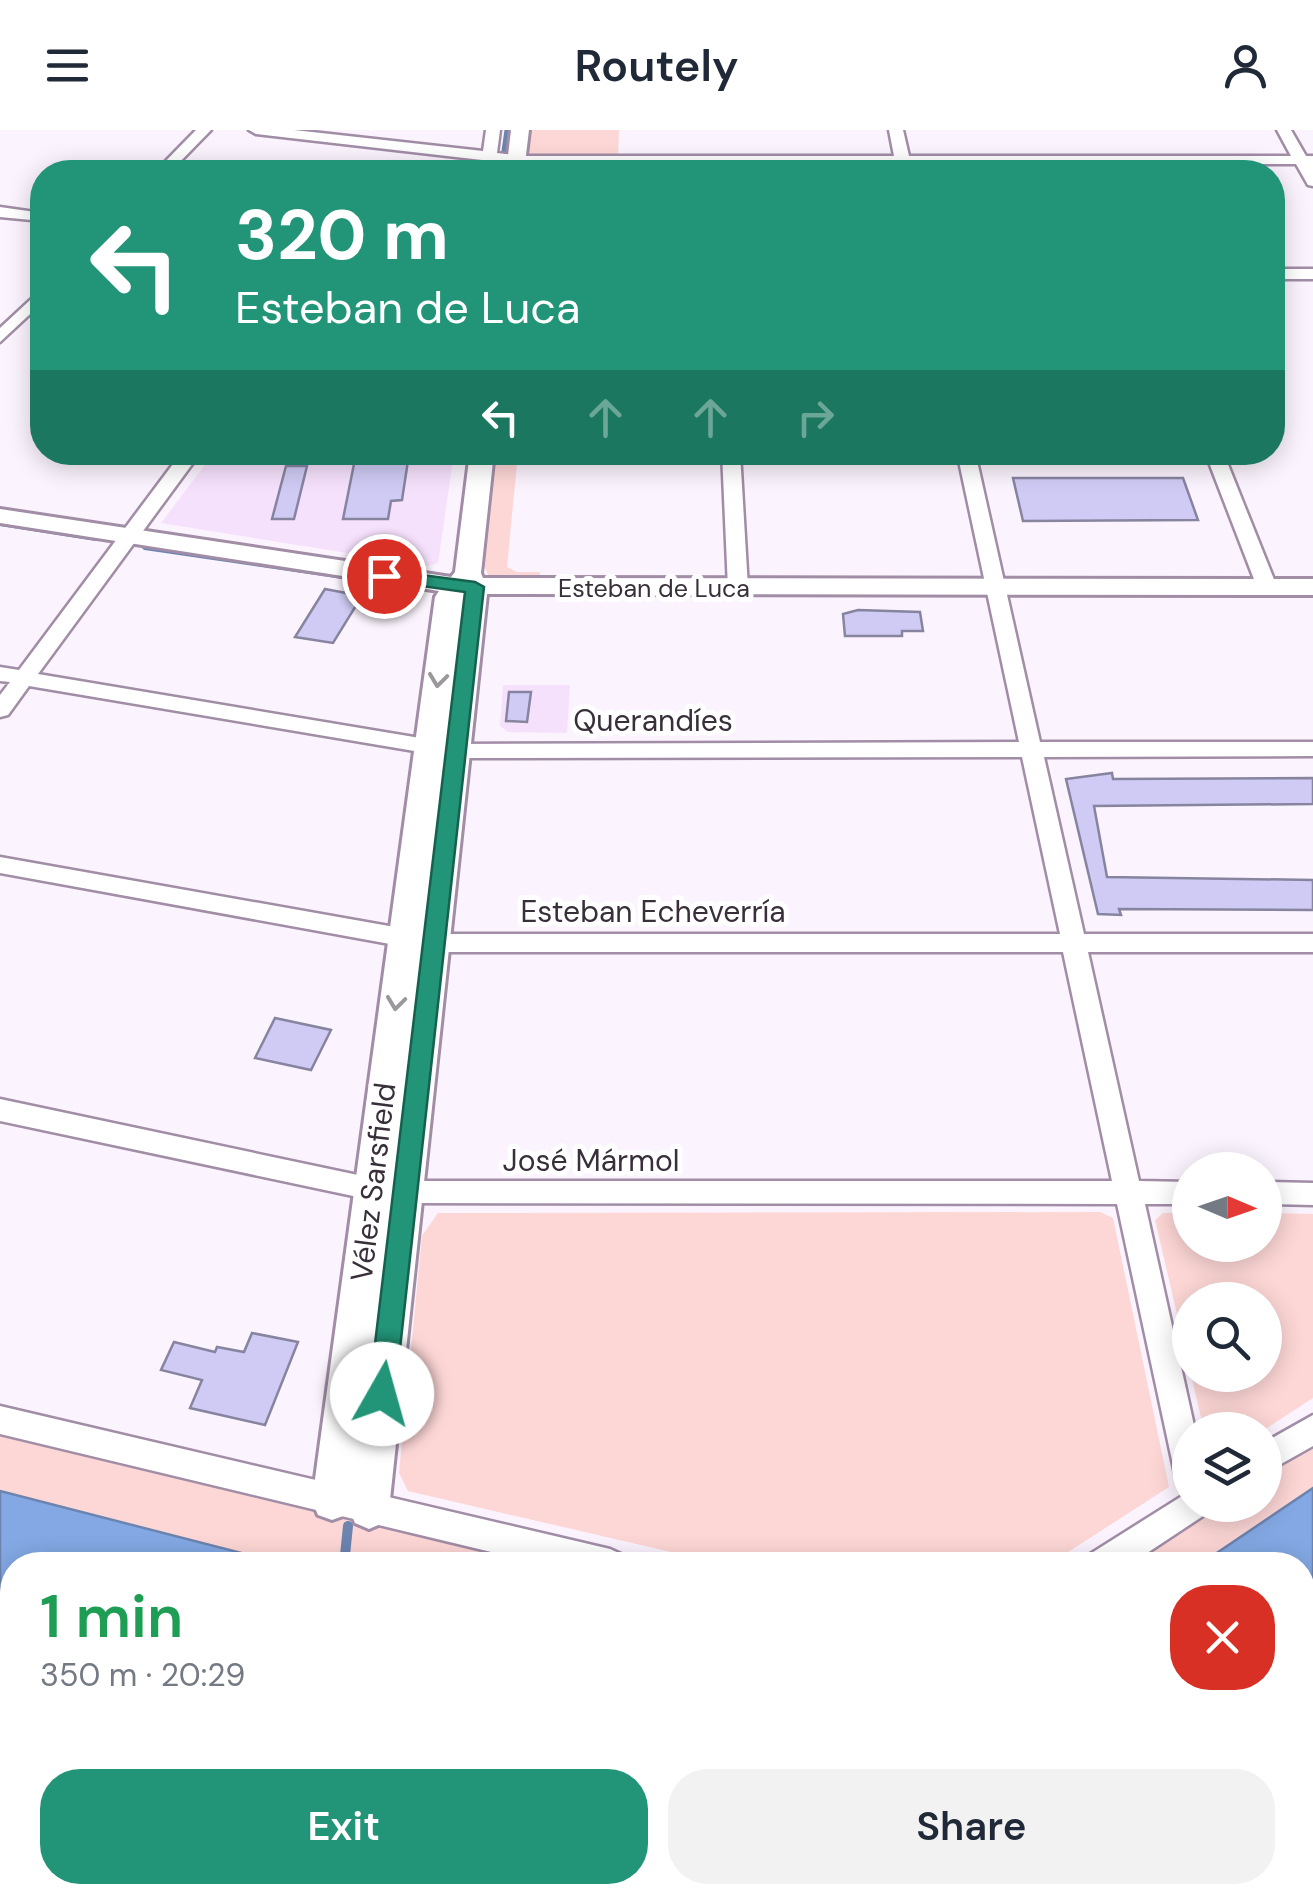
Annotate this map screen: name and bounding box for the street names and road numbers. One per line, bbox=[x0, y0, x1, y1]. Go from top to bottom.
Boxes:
street label: Esteban de Luca bbox=[558, 572, 750, 605]
street label: Querandíes bbox=[573, 701, 733, 740]
street label: Esteban Echeverría bbox=[520, 892, 786, 931]
street label: Vélez Sarsfield bbox=[341, 1080, 405, 1284]
street label: José Mármol bbox=[503, 1141, 679, 1180]

